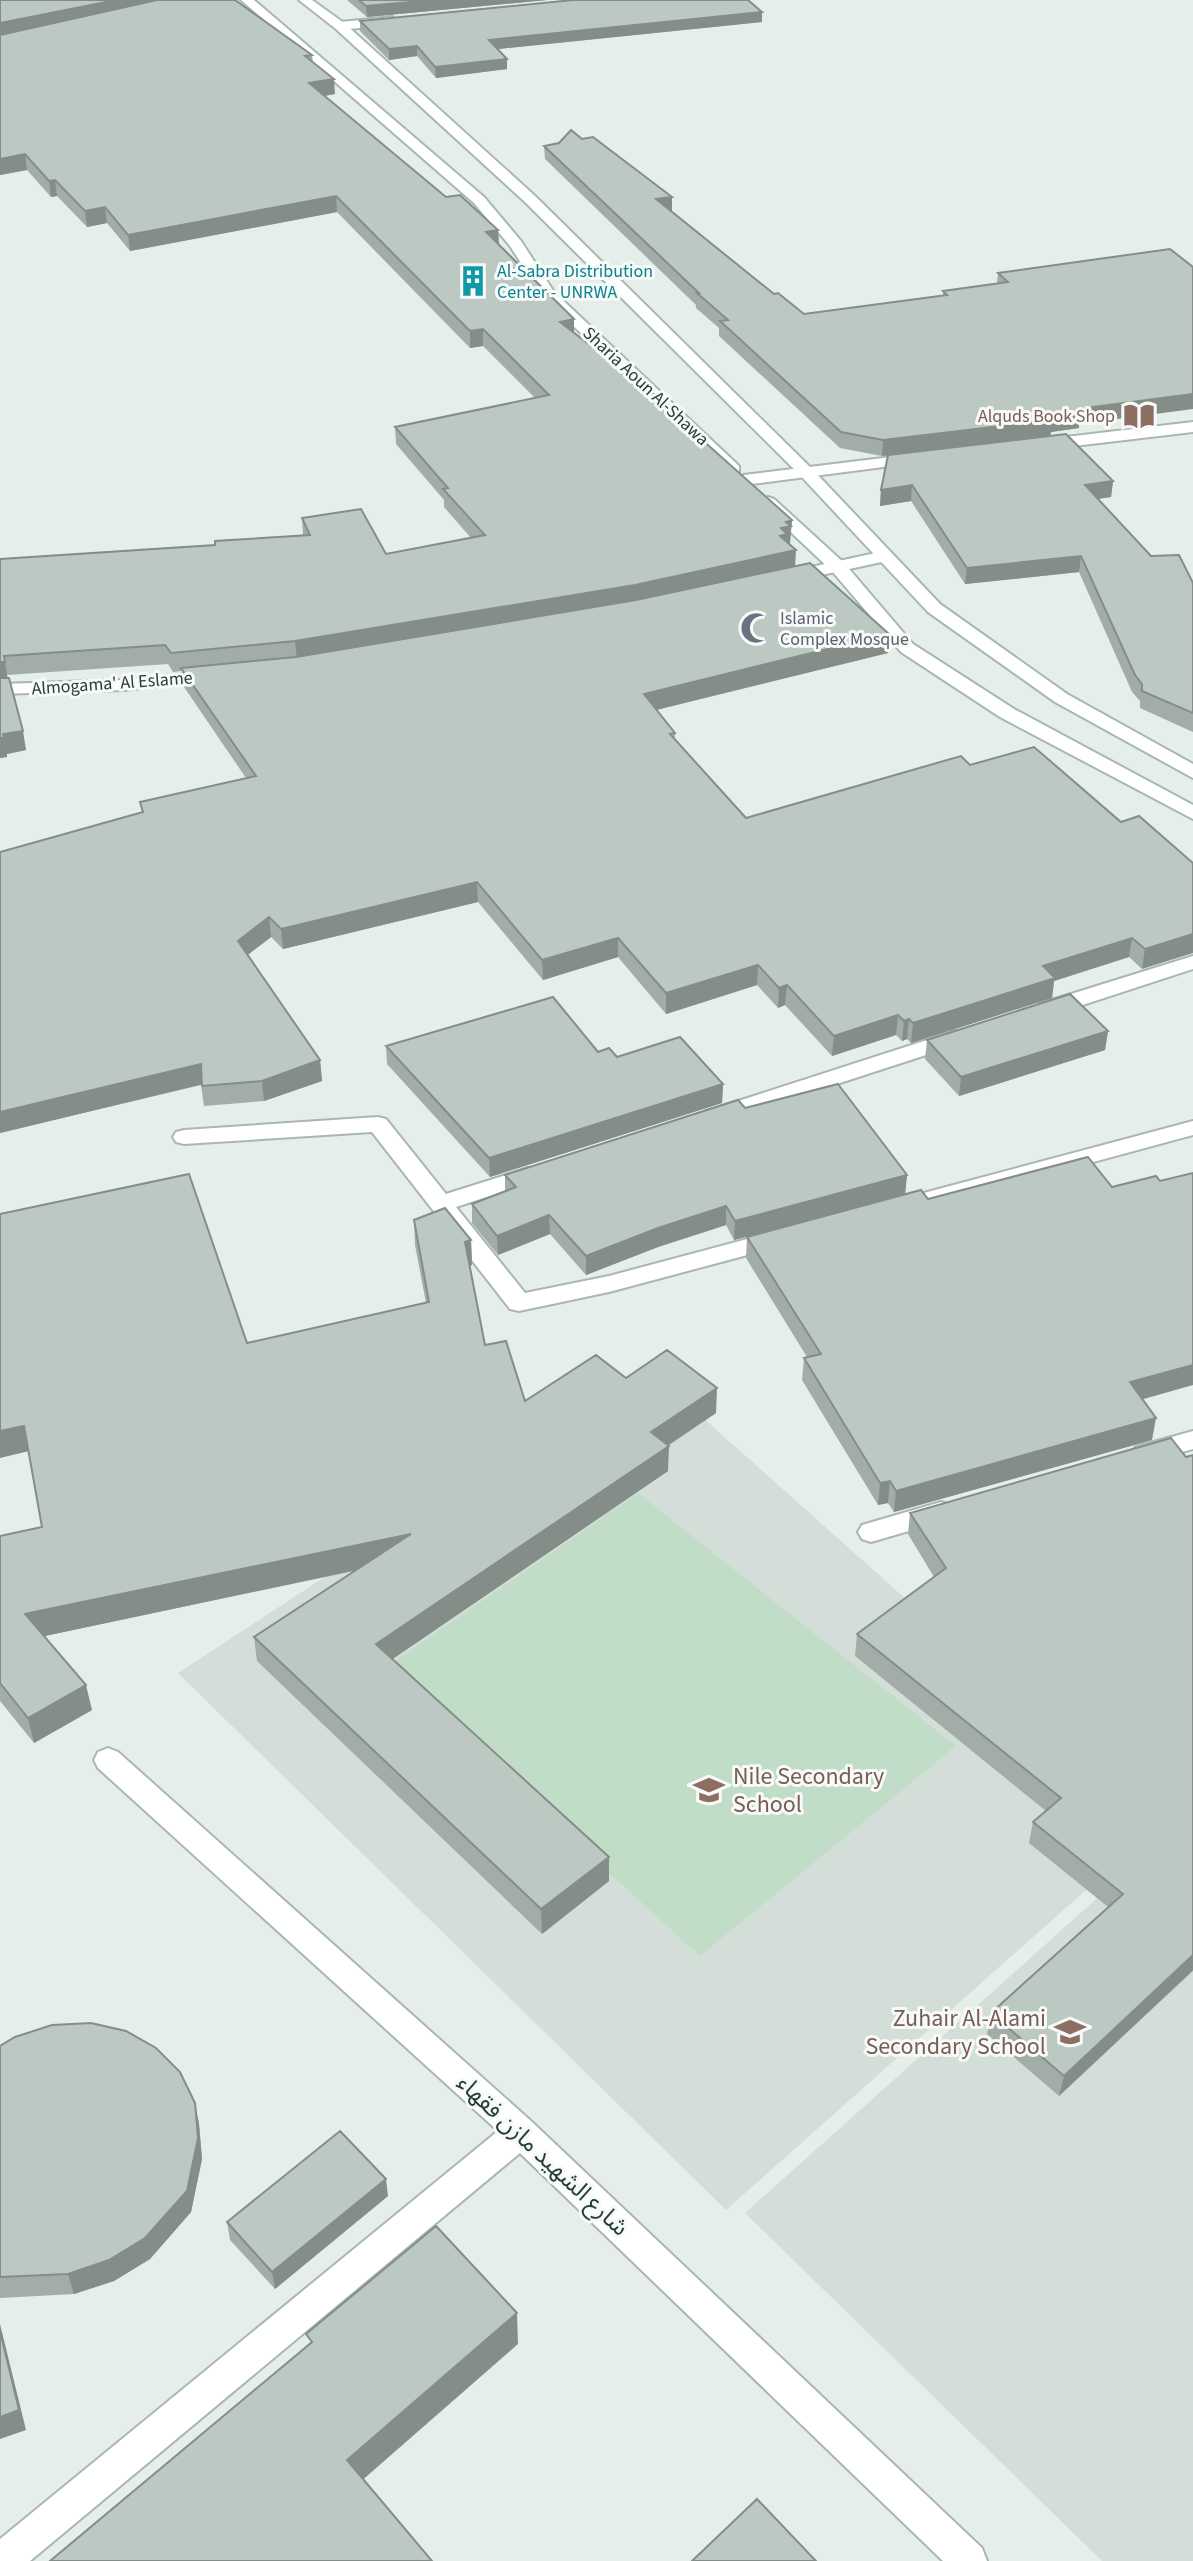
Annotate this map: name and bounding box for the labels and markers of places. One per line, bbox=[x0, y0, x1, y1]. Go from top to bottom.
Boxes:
place label: Al-Sabra Distribution Center - UNRWA bbox=[497, 259, 653, 305]
building icon: Al-Sabra Distribution Center - UNRWA bbox=[456, 264, 490, 298]
library icon: Alquds Book Shop bbox=[1122, 399, 1156, 433]
place label: Alquds Book Shop bbox=[978, 404, 1115, 429]
place label: Islamic Complex Mosque bbox=[780, 606, 909, 652]
mosque icon: Islamic Complex Mosque bbox=[739, 611, 773, 645]
place label: Nile Secondary School bbox=[733, 1759, 884, 1822]
school or university icon: Nile Secondary School bbox=[692, 1773, 726, 1807]
place label: Zuhair Al-Alami Secondary School bbox=[865, 2001, 1046, 2064]
school or university icon: Zuhair Al-Alami Secondary School bbox=[1053, 2015, 1087, 2049]

